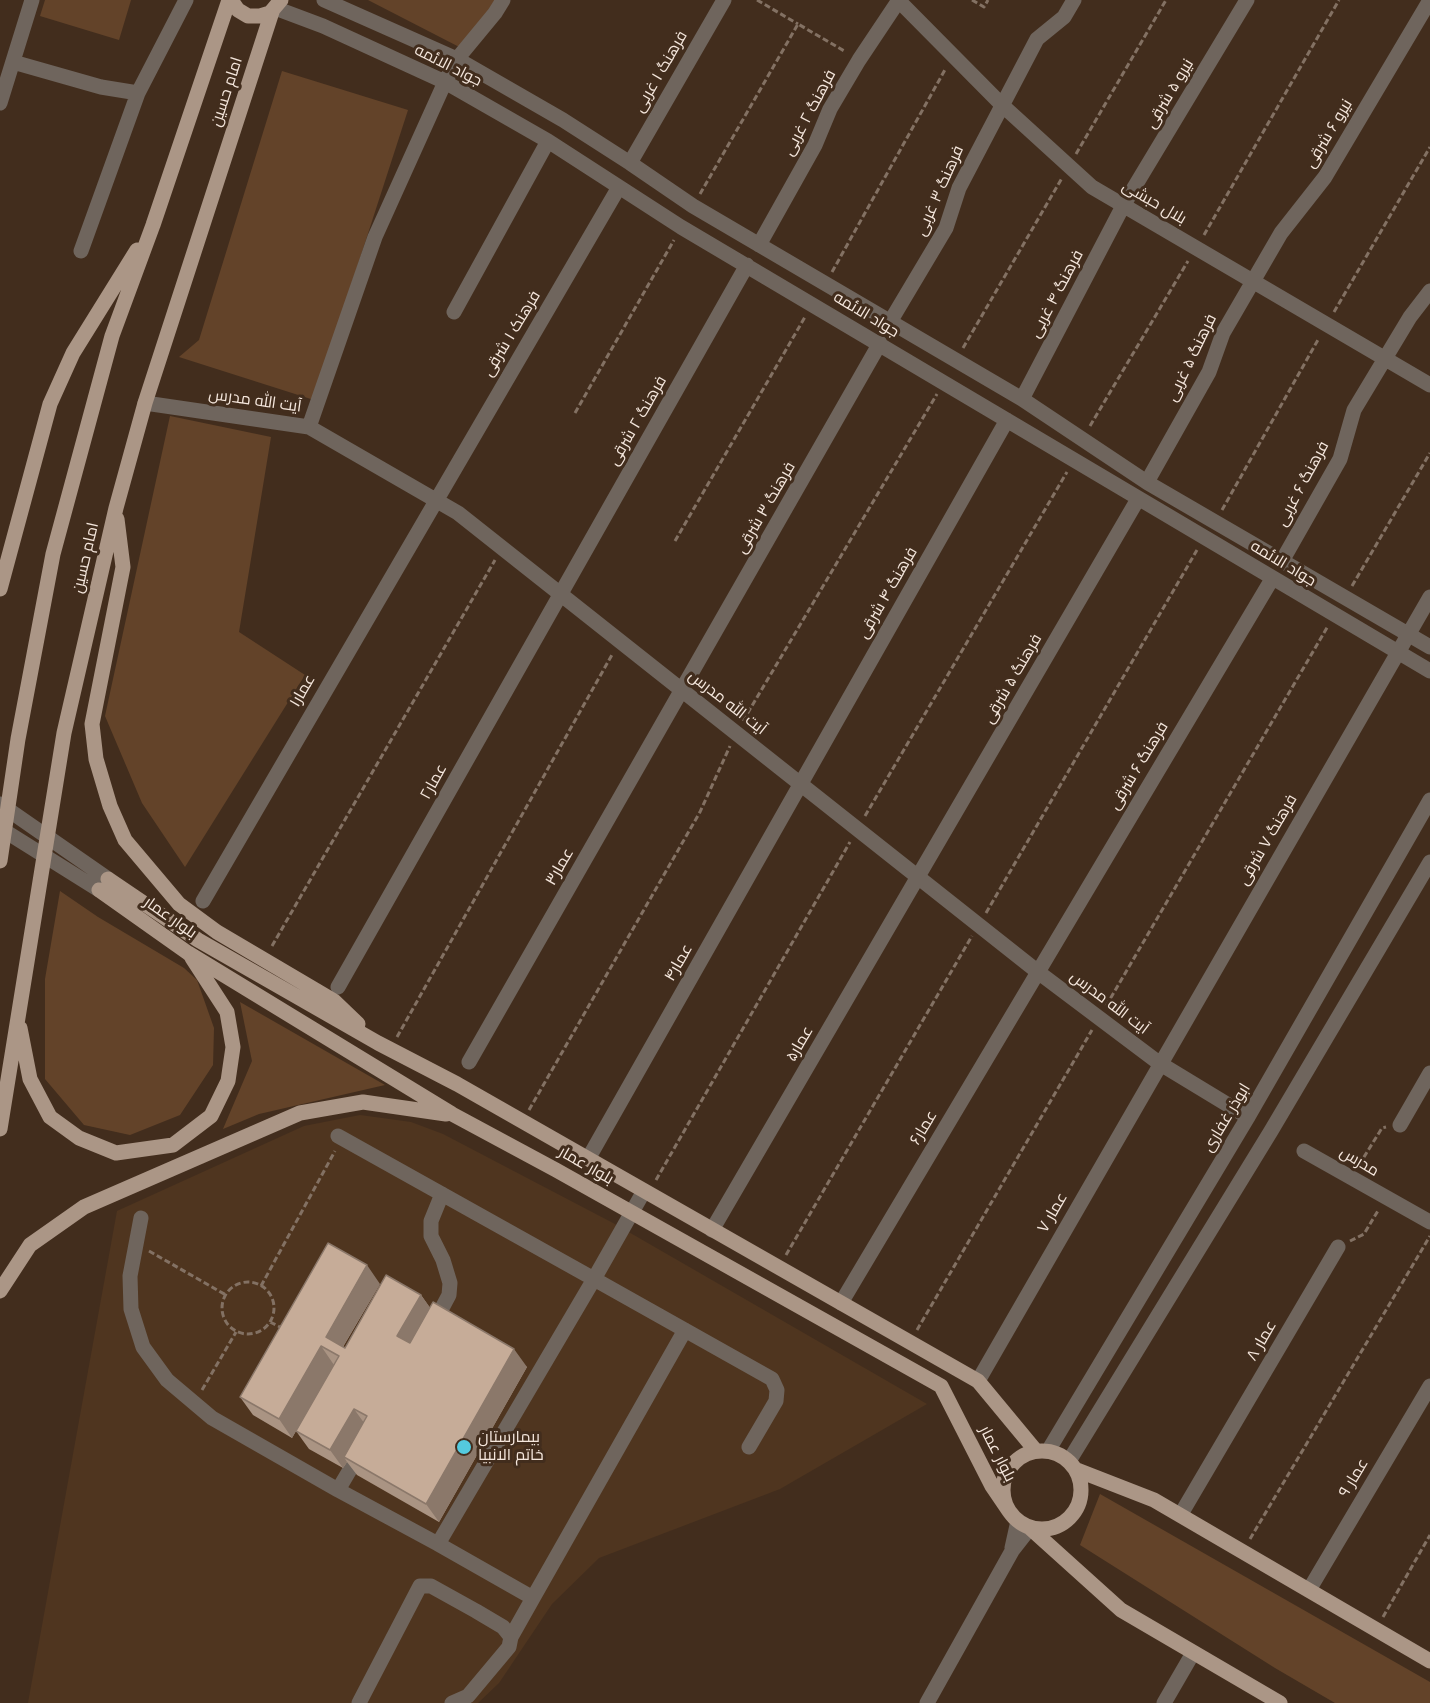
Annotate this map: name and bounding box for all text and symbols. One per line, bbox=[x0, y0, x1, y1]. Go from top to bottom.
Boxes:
street label: فرهنگ ۱ غربی bbox=[630, 28, 692, 116]
street label: جواد الائمه bbox=[411, 41, 485, 91]
street label: امام حسین bbox=[207, 55, 247, 129]
street label: نیرو ۵ شرقی bbox=[1142, 56, 1198, 132]
street label: فرهنگ ۲ غربی bbox=[779, 67, 841, 159]
street label: نیرو ۶ شرقی bbox=[1301, 96, 1357, 172]
street label: فرهنگ ۳ غربی bbox=[912, 143, 968, 239]
street label: بلال حبشی bbox=[1118, 177, 1190, 229]
street label: فرهنگ ۴ غربی bbox=[1026, 247, 1088, 341]
street label: فرهنک ۱ شرقی bbox=[479, 288, 545, 380]
street label: جواد الائمه bbox=[830, 288, 902, 342]
street label: فرهنگ ۵ غربی bbox=[1163, 311, 1221, 405]
street label: فرهنگ ۲ شرقی bbox=[605, 373, 671, 469]
street label: آیت الله مدرس bbox=[207, 385, 303, 417]
street label: فرهنگ ۶ غربی bbox=[1273, 438, 1333, 530]
street label: فرهنگ ۳ شرقی bbox=[732, 459, 800, 557]
street label: امام حسین bbox=[69, 521, 103, 595]
street label: جواد الائمه bbox=[1247, 537, 1319, 591]
street label: فرهنگ ۴ شرقی bbox=[854, 544, 922, 642]
street label: فرهنگ ۵ شرقی bbox=[980, 631, 1046, 727]
street label: آیت الله مدرس bbox=[684, 667, 770, 739]
street label: عمار۱ bbox=[286, 671, 320, 711]
street label: فرهنگ ۶ شرقی bbox=[1105, 718, 1173, 814]
street label: عمار۲ bbox=[416, 761, 452, 803]
street label: فرهنگ ۷ شرقی bbox=[1234, 791, 1302, 889]
street label: عمار۳ bbox=[542, 845, 578, 889]
street label: بلوار عمار bbox=[140, 893, 200, 943]
street label: عمار۴ bbox=[661, 941, 697, 985]
street label: آیت الله مدرس bbox=[1066, 967, 1152, 1039]
street label: عمار۵ bbox=[782, 1023, 818, 1065]
street label: ابوذر غفاری bbox=[1199, 1080, 1255, 1156]
street label: عمار۶ bbox=[906, 1107, 942, 1149]
street label: بلوار عمار bbox=[555, 1143, 617, 1189]
street label: مدرس bbox=[1336, 1143, 1382, 1181]
street label: عمار ۷ bbox=[1034, 1189, 1072, 1237]
street label: عمار ۸ bbox=[1243, 1317, 1281, 1365]
street label: بلوار عمار bbox=[975, 1423, 1019, 1485]
place label: بیمارستان خاتم الانبیا bbox=[478, 1428, 544, 1466]
marker: بیمارستان خاتم الانبیا bbox=[455, 1438, 473, 1456]
street label: عمار ۹ bbox=[1335, 1455, 1373, 1501]

